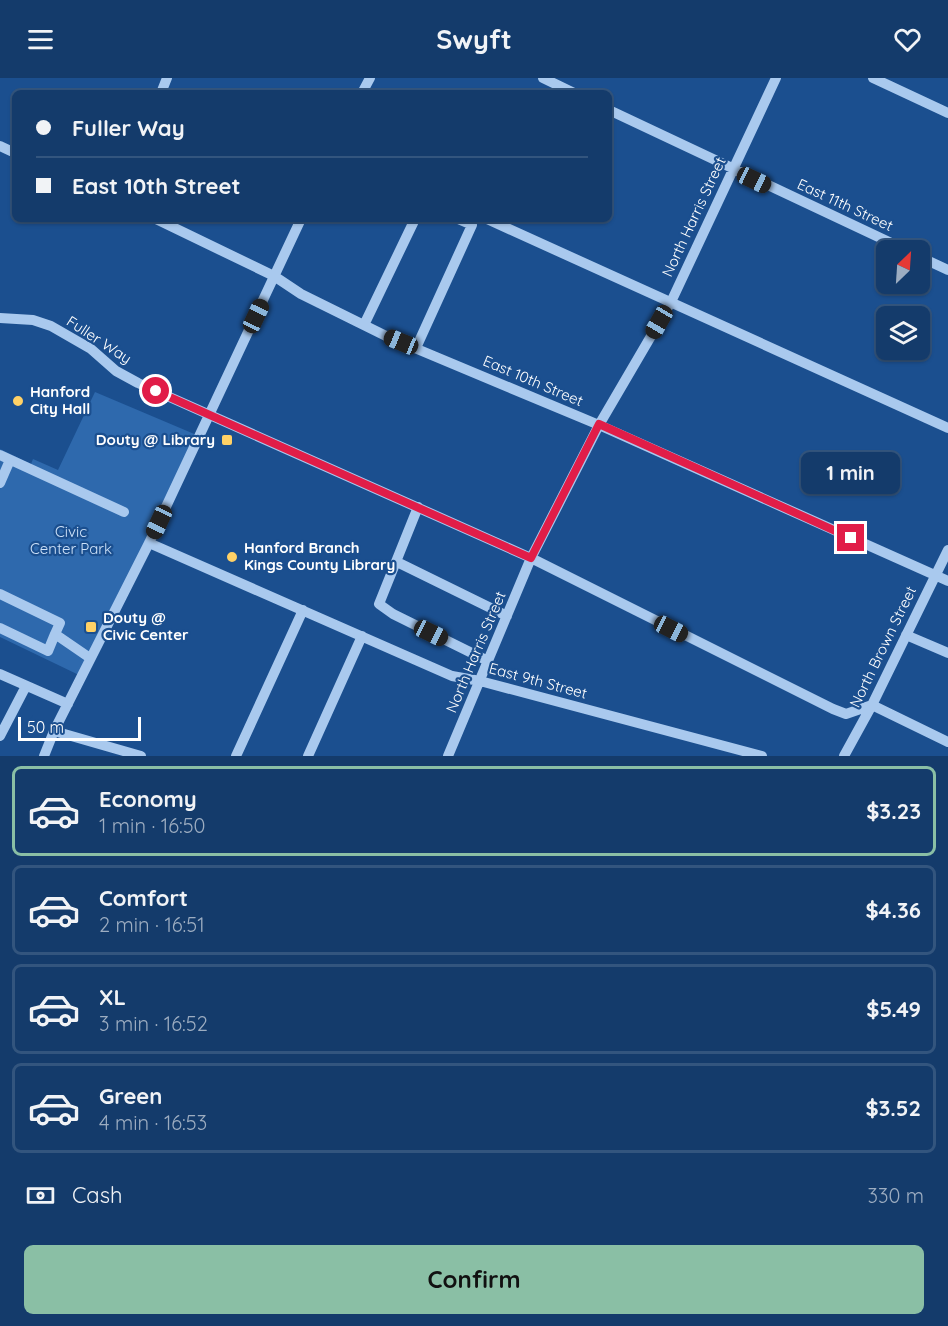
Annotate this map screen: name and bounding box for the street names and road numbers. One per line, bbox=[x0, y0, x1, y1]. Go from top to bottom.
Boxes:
street label: North Harris Street bbox=[657, 154, 730, 280]
street label: East 11th Street bbox=[794, 174, 896, 235]
street label: Fuller Way bbox=[63, 311, 135, 368]
street label: East 10th Street bbox=[480, 351, 586, 410]
street label: North Brown Street bbox=[845, 583, 920, 711]
street label: North Harris Street bbox=[441, 588, 510, 715]
street label: East 9th Street bbox=[487, 658, 589, 703]

